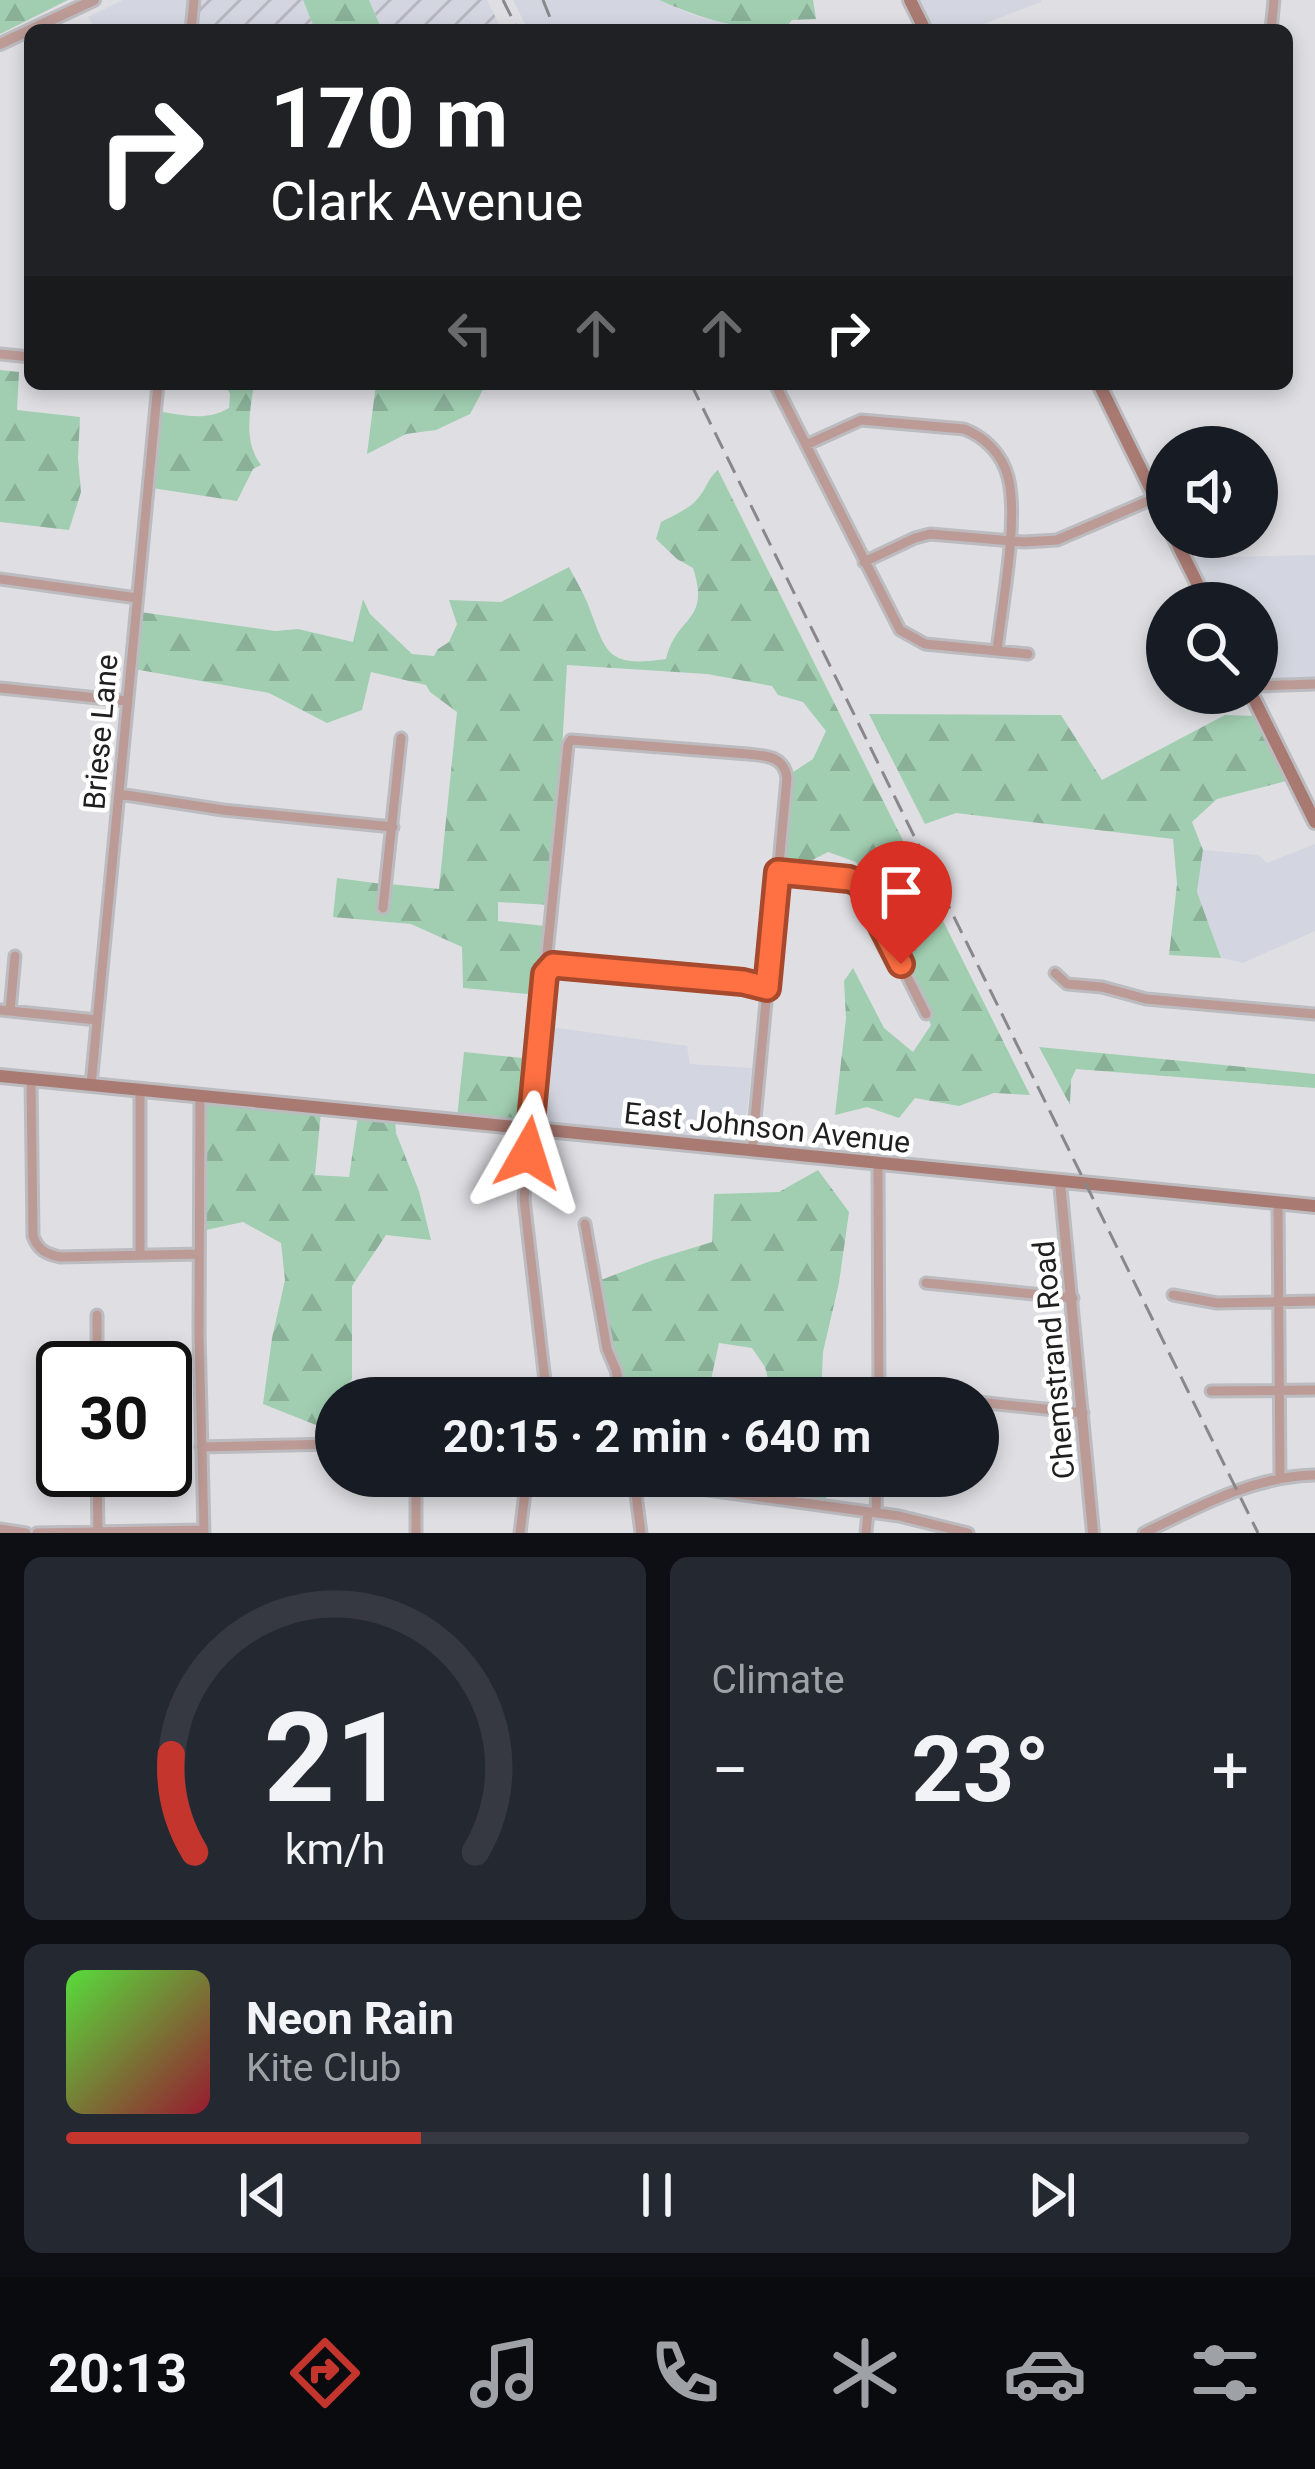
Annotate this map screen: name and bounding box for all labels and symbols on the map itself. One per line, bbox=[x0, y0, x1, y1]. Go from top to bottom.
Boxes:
street label: Briese Lane bbox=[76, 653, 125, 811]
pin bbox=[850, 841, 952, 964]
position arrow bbox=[465, 1090, 591, 1216]
street label: East Johnson Avenue bbox=[622, 1095, 912, 1160]
street label: Chemstrand Road bbox=[1026, 1239, 1081, 1481]
speed limit sign: 30 bbox=[36, 1341, 192, 1497]

